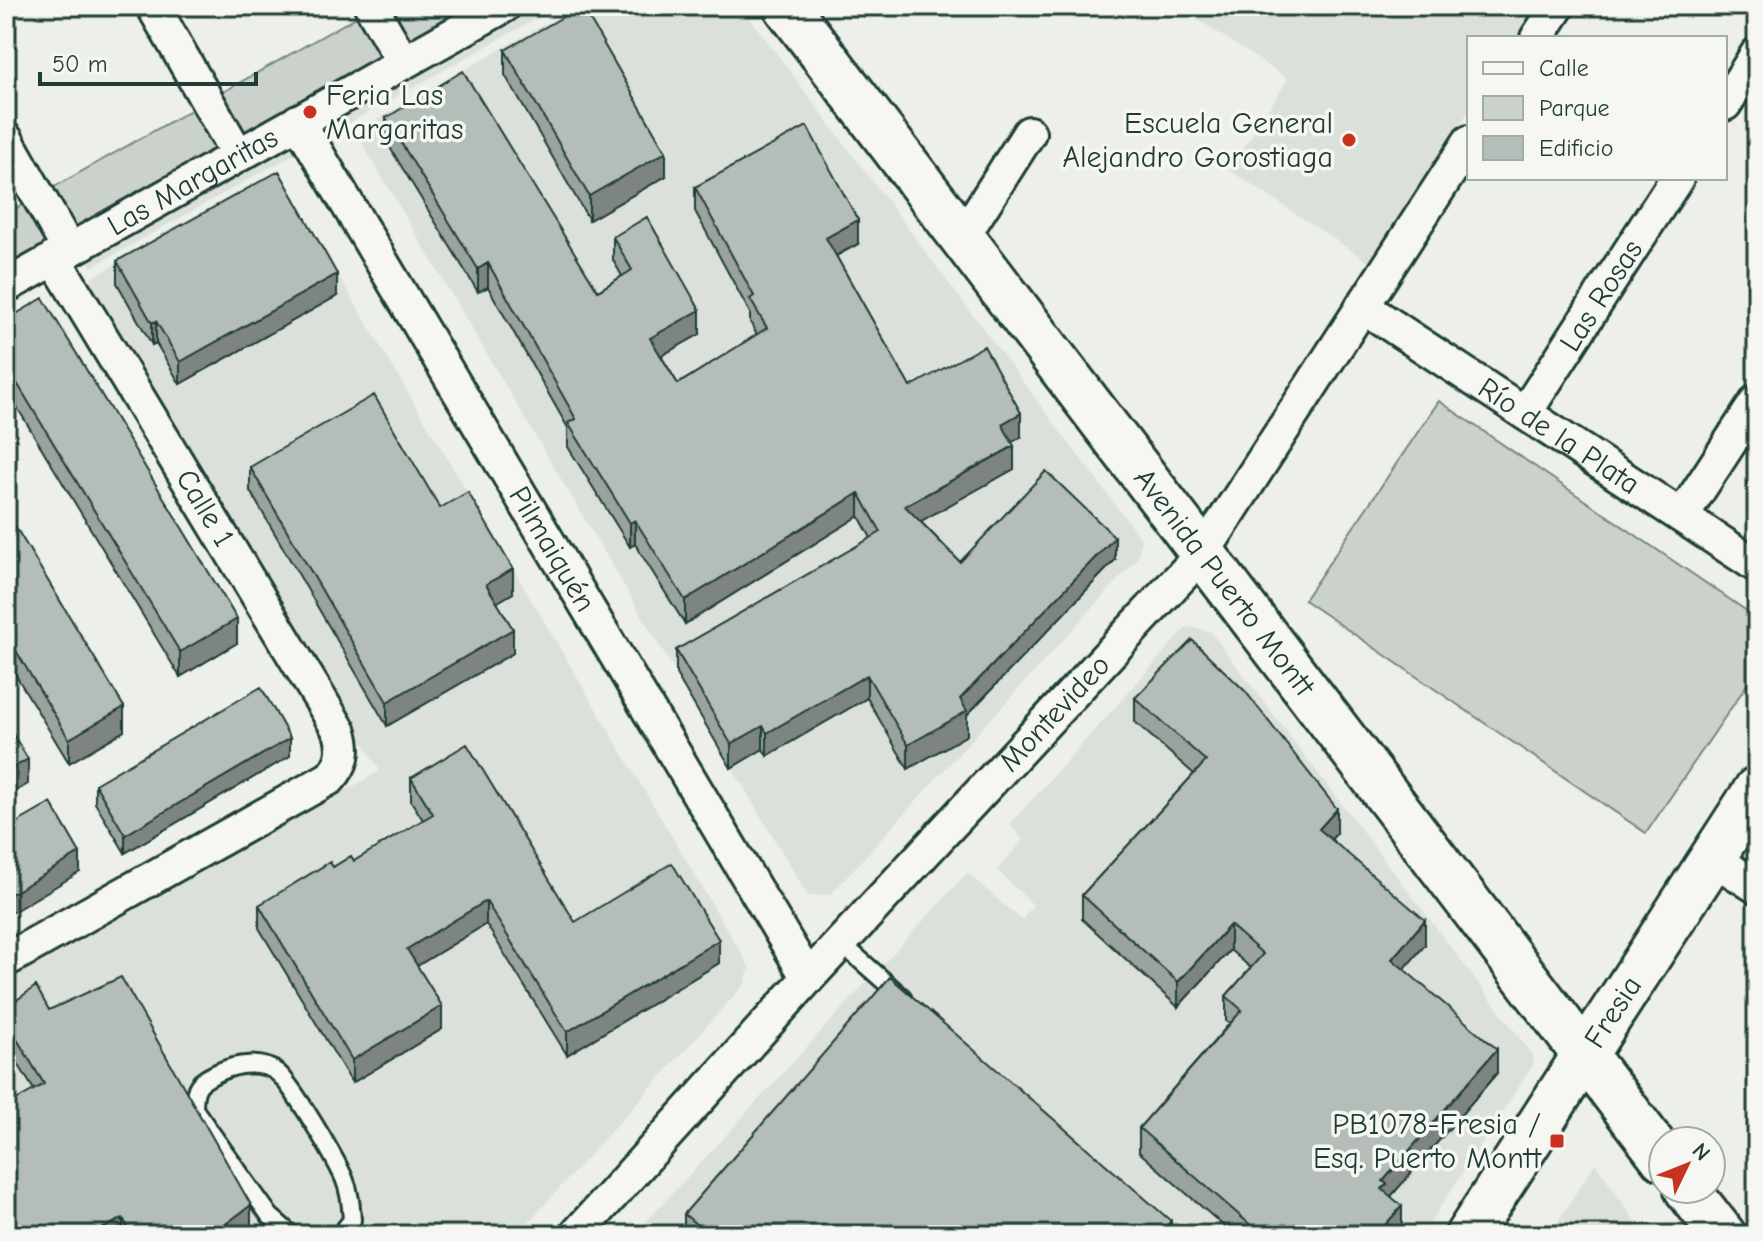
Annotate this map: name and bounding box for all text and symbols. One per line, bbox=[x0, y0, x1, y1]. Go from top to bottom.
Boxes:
scale bar bbox=[40, 36, 256, 86]
legend bbox=[1467, 36, 1727, 180]
text: 50 m bbox=[52, 50, 108, 78]
text: Calle bbox=[1539, 54, 1589, 82]
place label: Feria Las Margaritas bbox=[326, 78, 463, 147]
text: Parque bbox=[1539, 94, 1610, 122]
marker: Feria Las Margaritas bbox=[301, 103, 319, 121]
place label: Escuela General Alejandro Gorostiaga bbox=[1062, 106, 1333, 175]
street label: Las Margaritas bbox=[101, 119, 284, 243]
marker: Escuela General Alejandro Gorostiaga bbox=[1340, 131, 1358, 149]
text: Edificio bbox=[1539, 134, 1614, 162]
street label: Las Rosas bbox=[1552, 233, 1650, 358]
street label: Río de la Plata bbox=[1472, 370, 1646, 501]
street label: Avenida Puerto Montt bbox=[1127, 461, 1323, 704]
street label: Calle 1 bbox=[168, 463, 242, 553]
street label: Pilmaiquén bbox=[502, 480, 603, 618]
street label: Montevideo bbox=[992, 647, 1117, 779]
street label: Fresia bbox=[1577, 969, 1649, 1054]
place label: PB1078-Fresia / Esq. Puerto Montt bbox=[1313, 1107, 1542, 1176]
north arrow bbox=[1647, 1125, 1727, 1205]
marker: PB1078-Fresia / Esq. Puerto Montt bbox=[1548, 1132, 1566, 1150]
text: N bbox=[1686, 1138, 1715, 1166]

